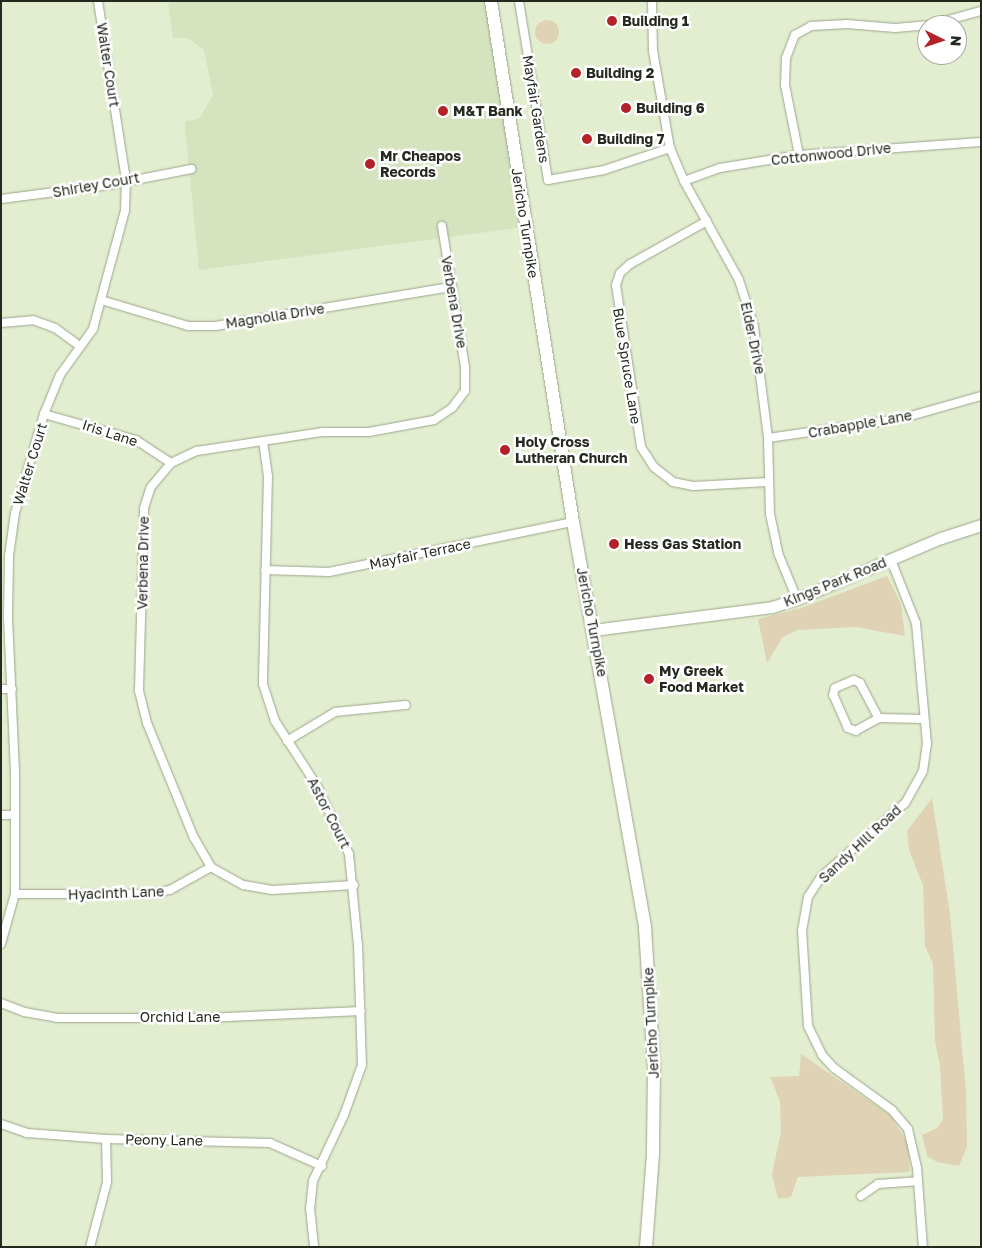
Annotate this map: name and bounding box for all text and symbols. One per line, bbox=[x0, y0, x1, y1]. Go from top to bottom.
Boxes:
place label: Building 1 bbox=[622, 13, 689, 29]
marker: Building 1 bbox=[606, 15, 618, 27]
north arrow bbox=[917, 15, 967, 65]
street label: Walter Court bbox=[93, 22, 123, 108]
text: N bbox=[948, 35, 965, 47]
street label: Mayfair Gardens bbox=[519, 54, 553, 164]
place label: Building 2 bbox=[586, 65, 654, 81]
marker: Building 2 bbox=[570, 67, 582, 79]
place label: Building 6 bbox=[636, 100, 705, 116]
marker: Building 6 bbox=[620, 102, 632, 114]
place label: M&T Bank bbox=[453, 103, 523, 119]
marker: M&T Bank bbox=[437, 105, 449, 117]
place label: Building 7 bbox=[597, 131, 664, 147]
marker: Building 7 bbox=[581, 133, 593, 145]
street label: Cottonwood Drive bbox=[770, 139, 892, 169]
place label: Mr Cheapos Records bbox=[380, 148, 461, 180]
marker: Mr Cheapos Records bbox=[364, 158, 376, 170]
street label: Jericho Turnpike bbox=[508, 167, 542, 279]
street label: Shirley Court bbox=[51, 169, 141, 201]
street label: Verbena Drive bbox=[438, 254, 470, 350]
street label: Magnolia Drive bbox=[224, 300, 326, 332]
street label: Elder Drive bbox=[737, 300, 769, 376]
street label: Blue Spruce Lane bbox=[610, 307, 644, 425]
street label: Crabapple Lane bbox=[807, 407, 913, 441]
street label: Iris Lane bbox=[80, 416, 140, 450]
street label: Walter Court bbox=[9, 421, 51, 507]
place label: Holy Cross Lutheran Church bbox=[515, 434, 627, 467]
marker: Holy Cross Lutheran Church bbox=[499, 444, 511, 456]
street label: Verbena Drive bbox=[134, 516, 152, 610]
street label: Mayfair Terrace bbox=[368, 535, 472, 573]
place label: Hess Gas Station bbox=[624, 536, 741, 552]
marker: Hess Gas Station bbox=[608, 538, 620, 550]
street label: Kings Park Road bbox=[781, 554, 889, 610]
street label: Jericho Turnpike bbox=[573, 566, 611, 678]
place label: My Greek Food Market bbox=[659, 663, 744, 696]
marker: My Greek Food Market bbox=[643, 673, 655, 685]
street label: Astor Court bbox=[304, 775, 354, 851]
street label: Sandy Hill Road bbox=[815, 802, 905, 886]
street label: Hyacinth Lane bbox=[68, 883, 164, 903]
street label: Jericho Turnpike bbox=[640, 967, 662, 1079]
street label: Orchid Lane bbox=[140, 1009, 220, 1025]
street label: Peony Lane bbox=[125, 1131, 203, 1149]

